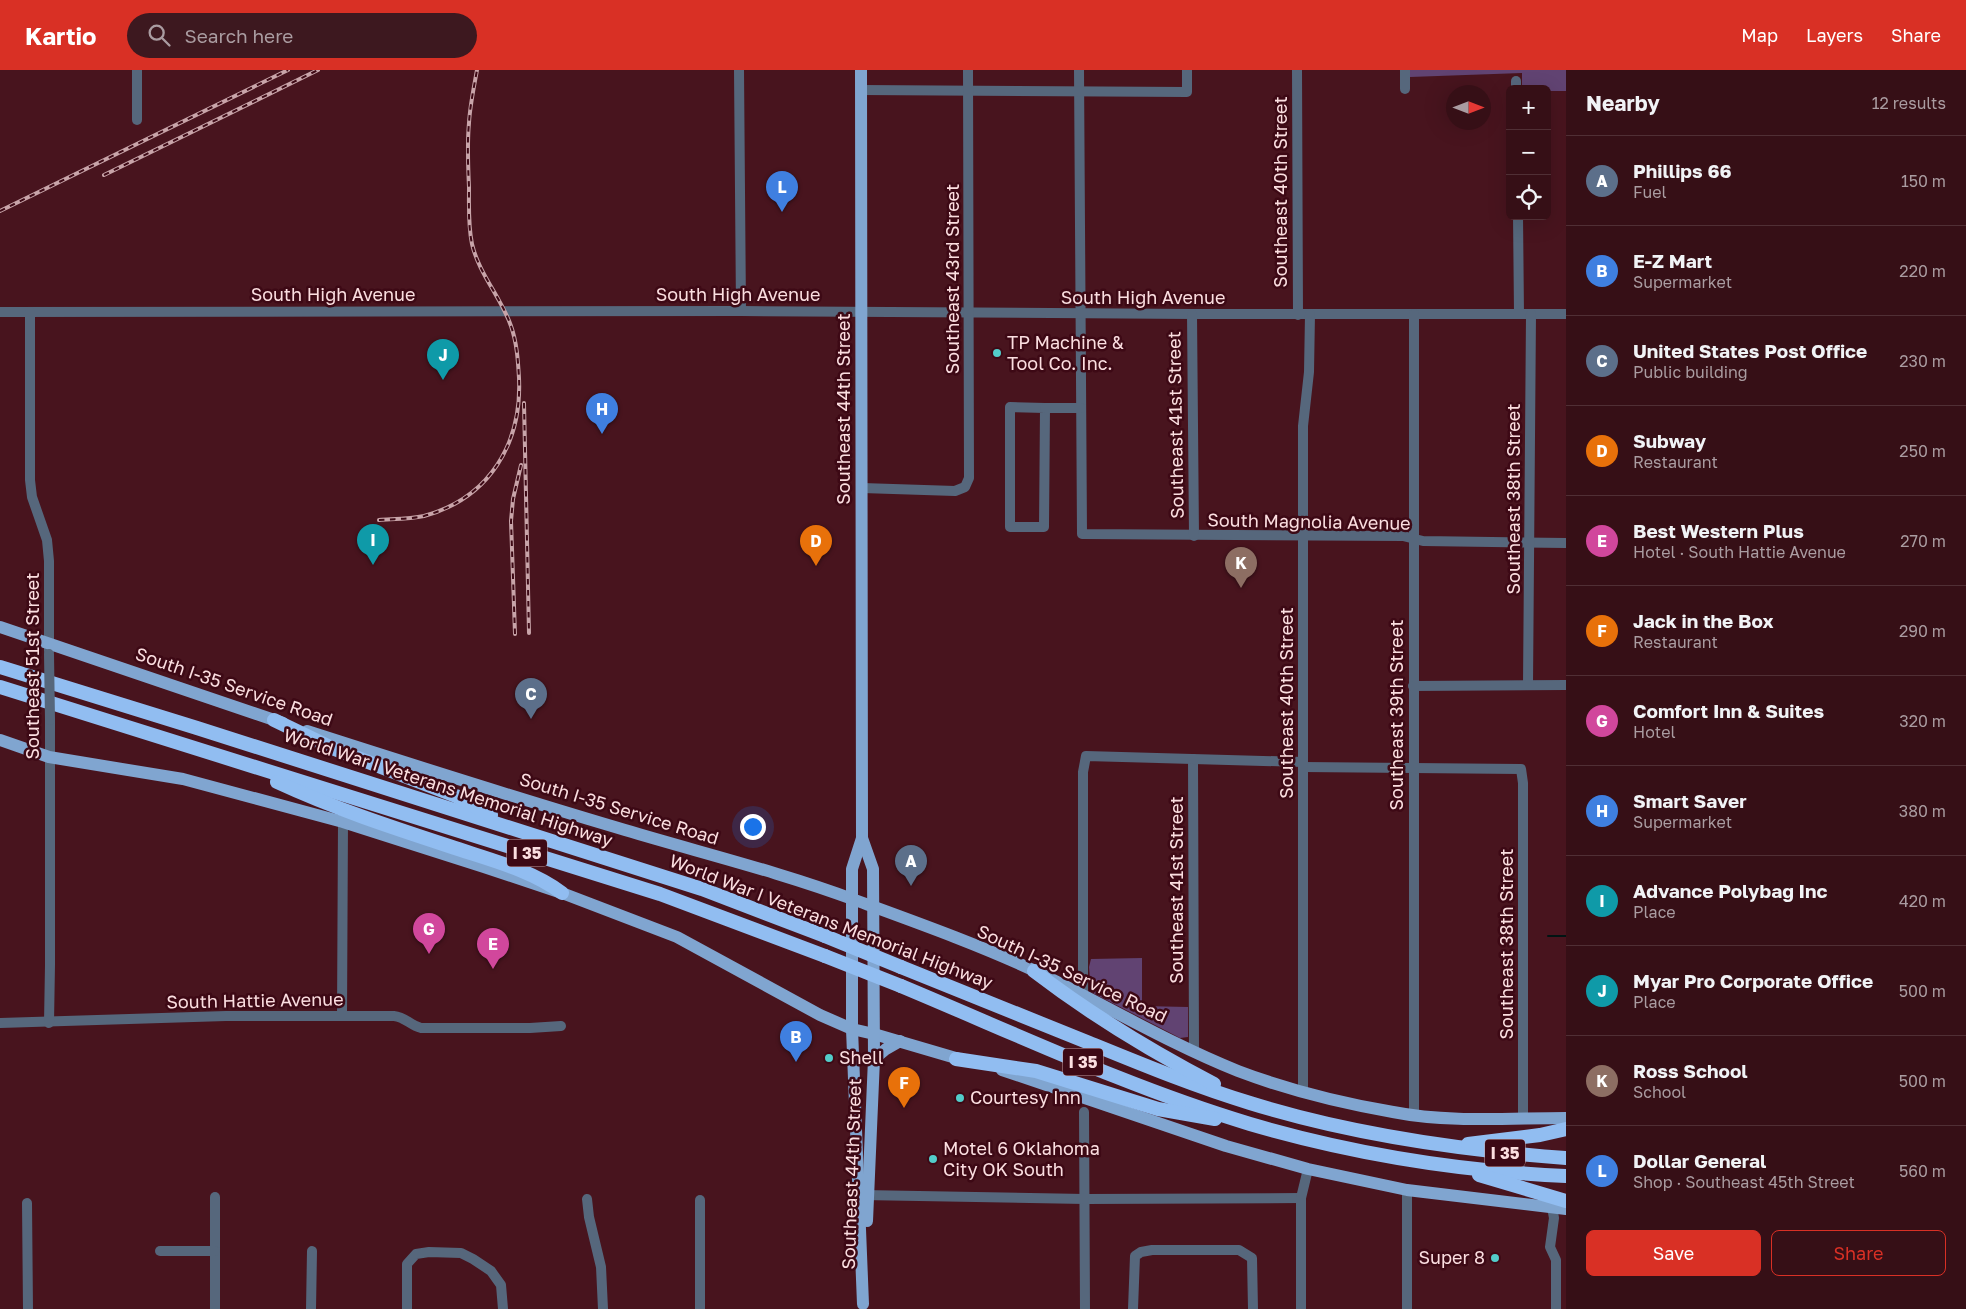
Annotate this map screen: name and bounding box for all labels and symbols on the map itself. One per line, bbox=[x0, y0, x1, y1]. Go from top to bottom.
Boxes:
north arrow bbox=[1446, 85, 1491, 130]
street label: Southeast 40th Street bbox=[1269, 96, 1291, 288]
pin: L bbox=[766, 171, 798, 212]
street label: Southeast 43rd Street bbox=[941, 184, 963, 374]
street label: South High Avenue bbox=[251, 283, 415, 305]
street label: South High Avenue bbox=[656, 283, 820, 305]
street label: South High Avenue bbox=[1061, 286, 1225, 308]
street label: Southeast 44th Street bbox=[832, 313, 854, 505]
place label: TP Machine & Tool Co. Inc. bbox=[1007, 331, 1124, 374]
street label: Southeast 41st Street bbox=[1162, 331, 1188, 519]
pin: J bbox=[427, 339, 459, 380]
marker: TP Machine & Tool Co. Inc. bbox=[991, 347, 1003, 359]
pin: H bbox=[586, 393, 618, 434]
street label: Southeast 38th Street bbox=[1502, 404, 1524, 594]
street label: South Magnolia Avenue bbox=[1207, 508, 1411, 534]
pin: I bbox=[357, 524, 389, 565]
pin: D bbox=[800, 525, 832, 566]
pin: K bbox=[1225, 547, 1257, 588]
street label: Southeast 51st Street bbox=[21, 572, 43, 760]
street label: Southeast 40th Street bbox=[1275, 607, 1297, 799]
street label: Southeast 39th Street bbox=[1385, 620, 1407, 810]
street label: South I-35 Service Road bbox=[133, 642, 336, 730]
pin: C bbox=[515, 678, 547, 719]
street label: World War I Veterans Memorial Highway bbox=[281, 723, 616, 851]
street label: South I-35 Service Road bbox=[517, 767, 722, 849]
street label: Southeast 41st Street bbox=[1165, 796, 1187, 984]
your location bbox=[740, 814, 766, 840]
road number: I 35 bbox=[507, 840, 547, 866]
pin: A bbox=[895, 845, 927, 886]
street label: World War I Veterans Memorial Highway bbox=[667, 849, 996, 993]
street label: Southeast 38th Street bbox=[1495, 849, 1517, 1039]
pin: G bbox=[413, 913, 445, 954]
street label: South I-35 Service Road bbox=[974, 919, 1171, 1027]
pin: E bbox=[477, 928, 509, 969]
street label: South Hattie Avenue bbox=[166, 987, 344, 1013]
pin: B bbox=[780, 1021, 812, 1062]
place label: Shell bbox=[839, 1046, 884, 1068]
road number: I 35 bbox=[1063, 1049, 1103, 1076]
marker: Shell bbox=[823, 1052, 835, 1064]
pin: F bbox=[888, 1067, 920, 1108]
street label: Southeast 44th Street bbox=[837, 1078, 865, 1270]
place label: Courtesy Inn bbox=[970, 1086, 1081, 1108]
marker: Courtesy Inn bbox=[954, 1092, 966, 1104]
place label: Motel 6 Oklahoma City OK South bbox=[943, 1137, 1100, 1180]
road number: I 35 bbox=[1485, 1140, 1525, 1166]
marker: Motel 6 Oklahoma City OK South bbox=[927, 1153, 939, 1165]
place label: Super 8 bbox=[1419, 1246, 1485, 1268]
marker: Super 8 bbox=[1489, 1252, 1501, 1264]

